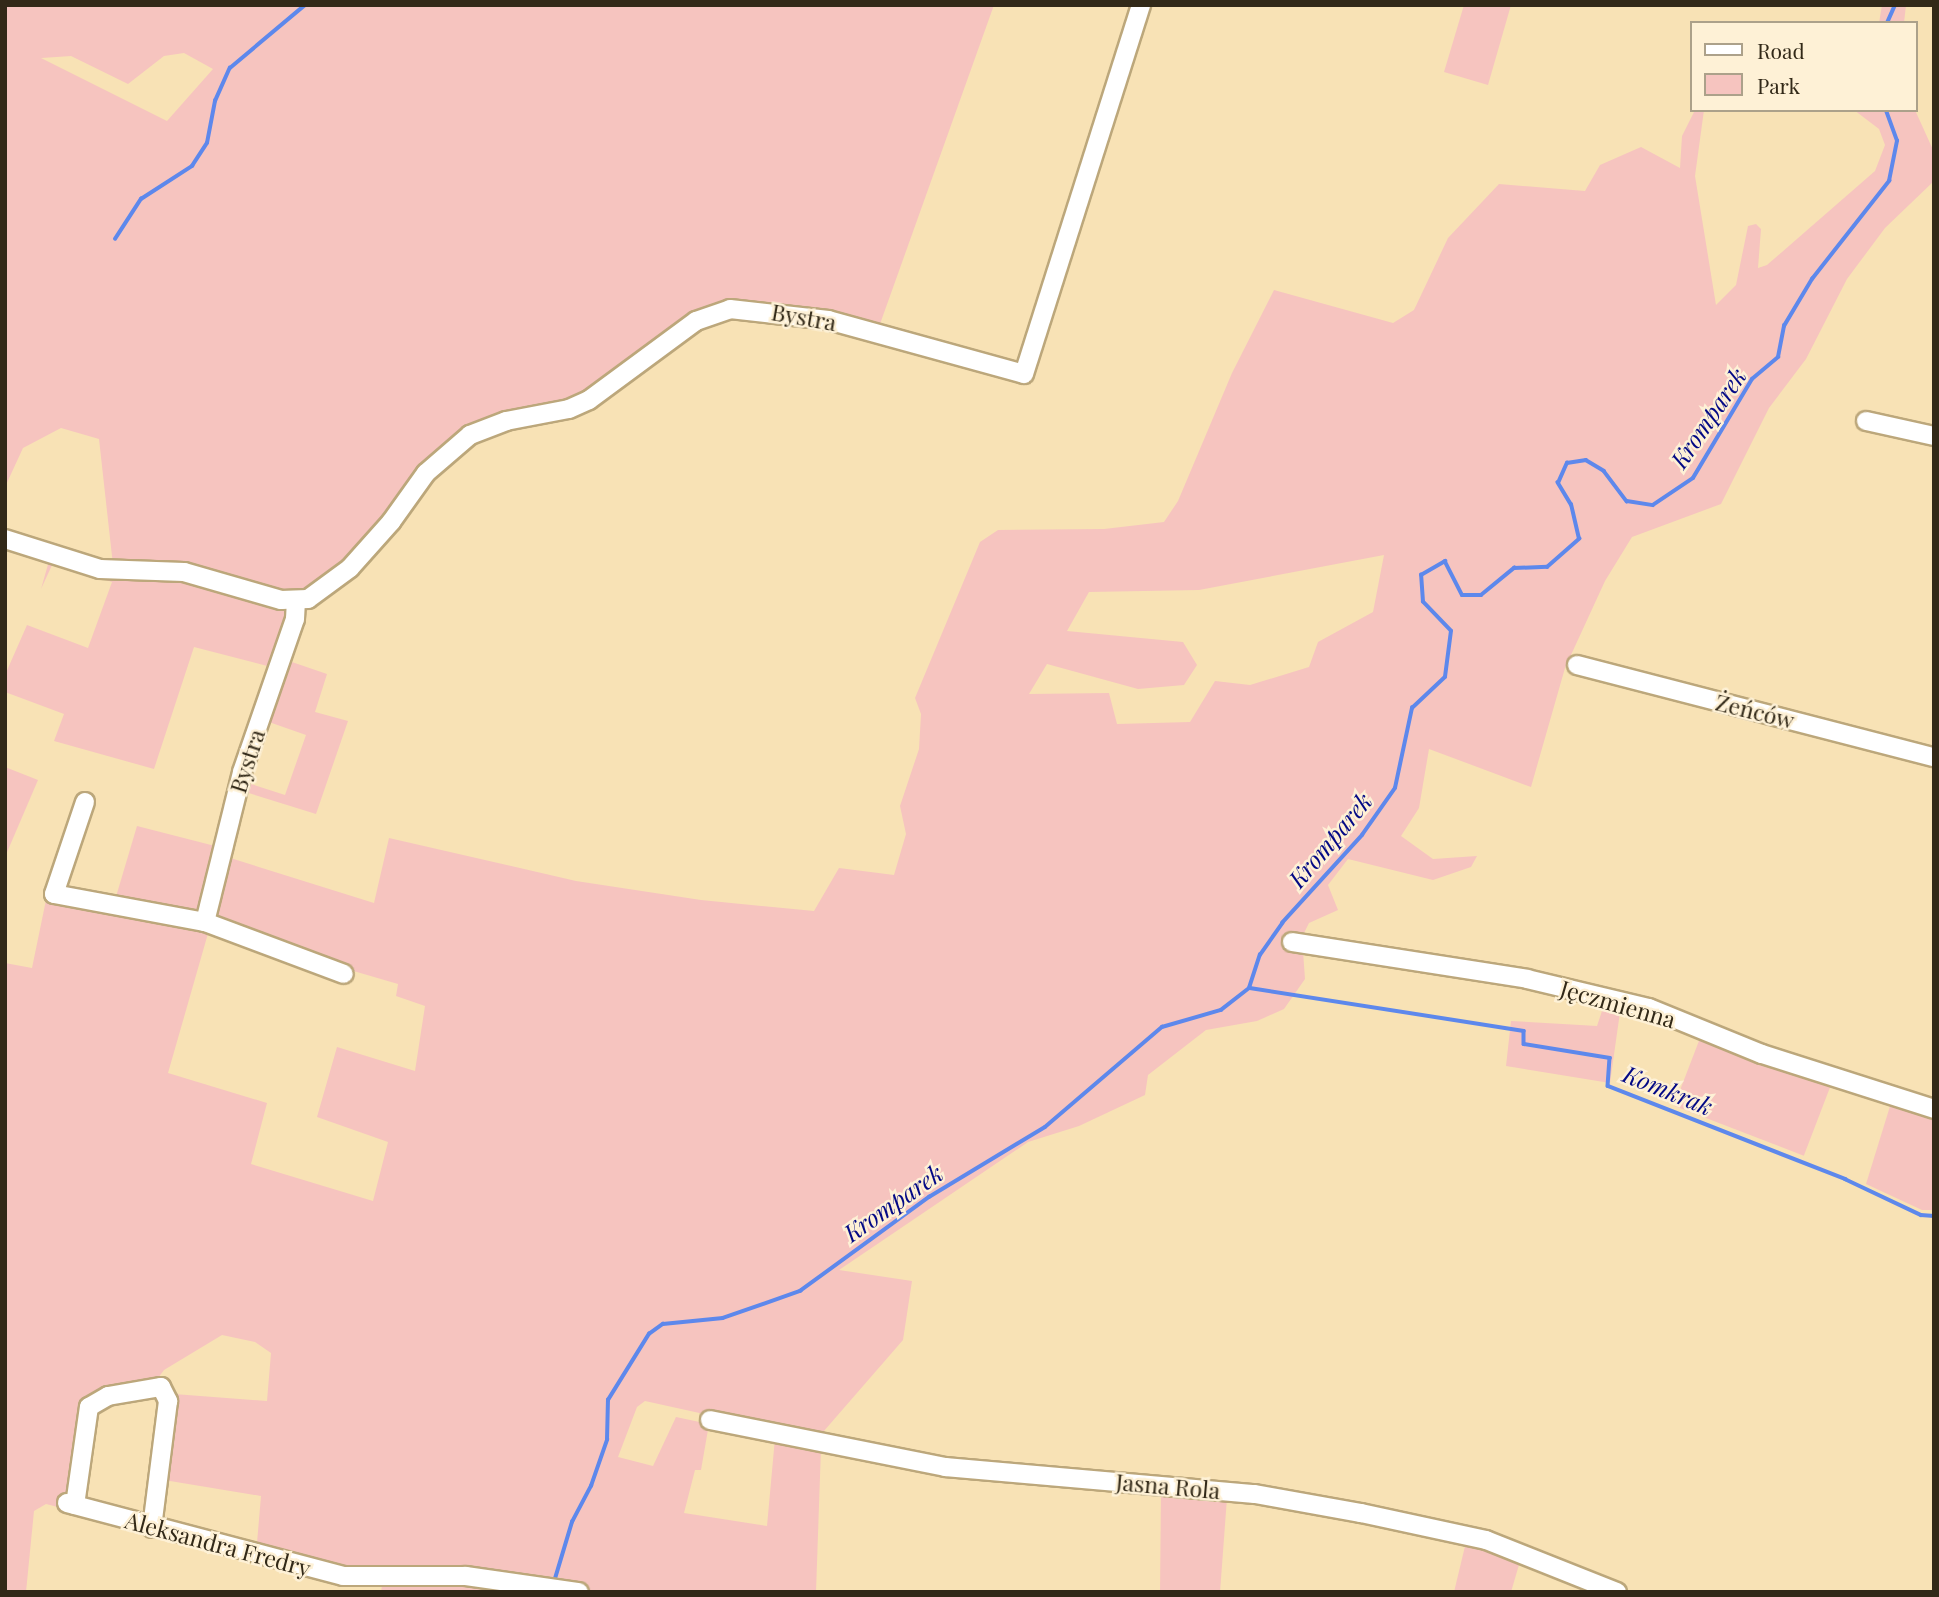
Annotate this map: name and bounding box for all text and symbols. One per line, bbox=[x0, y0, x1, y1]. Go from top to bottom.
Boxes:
legend bbox=[1690, 21, 1918, 112]
text: Road bbox=[1757, 36, 1805, 64]
text: Park bbox=[1757, 71, 1800, 99]
street label: Bystra bbox=[769, 298, 839, 336]
water label: Kromparek bbox=[1664, 363, 1752, 473]
street label: Żeńców bbox=[1713, 688, 1797, 734]
street label: Bystra bbox=[224, 726, 270, 796]
water label: Kromparek bbox=[1282, 787, 1378, 893]
street label: Jęczmienna bbox=[1557, 974, 1679, 1034]
water label: Komkrak bbox=[1619, 1059, 1717, 1121]
water label: Kromparek bbox=[838, 1158, 948, 1248]
street label: Jasna Rola bbox=[1115, 1468, 1221, 1504]
street label: Aleksandra Fredry bbox=[122, 1506, 314, 1582]

